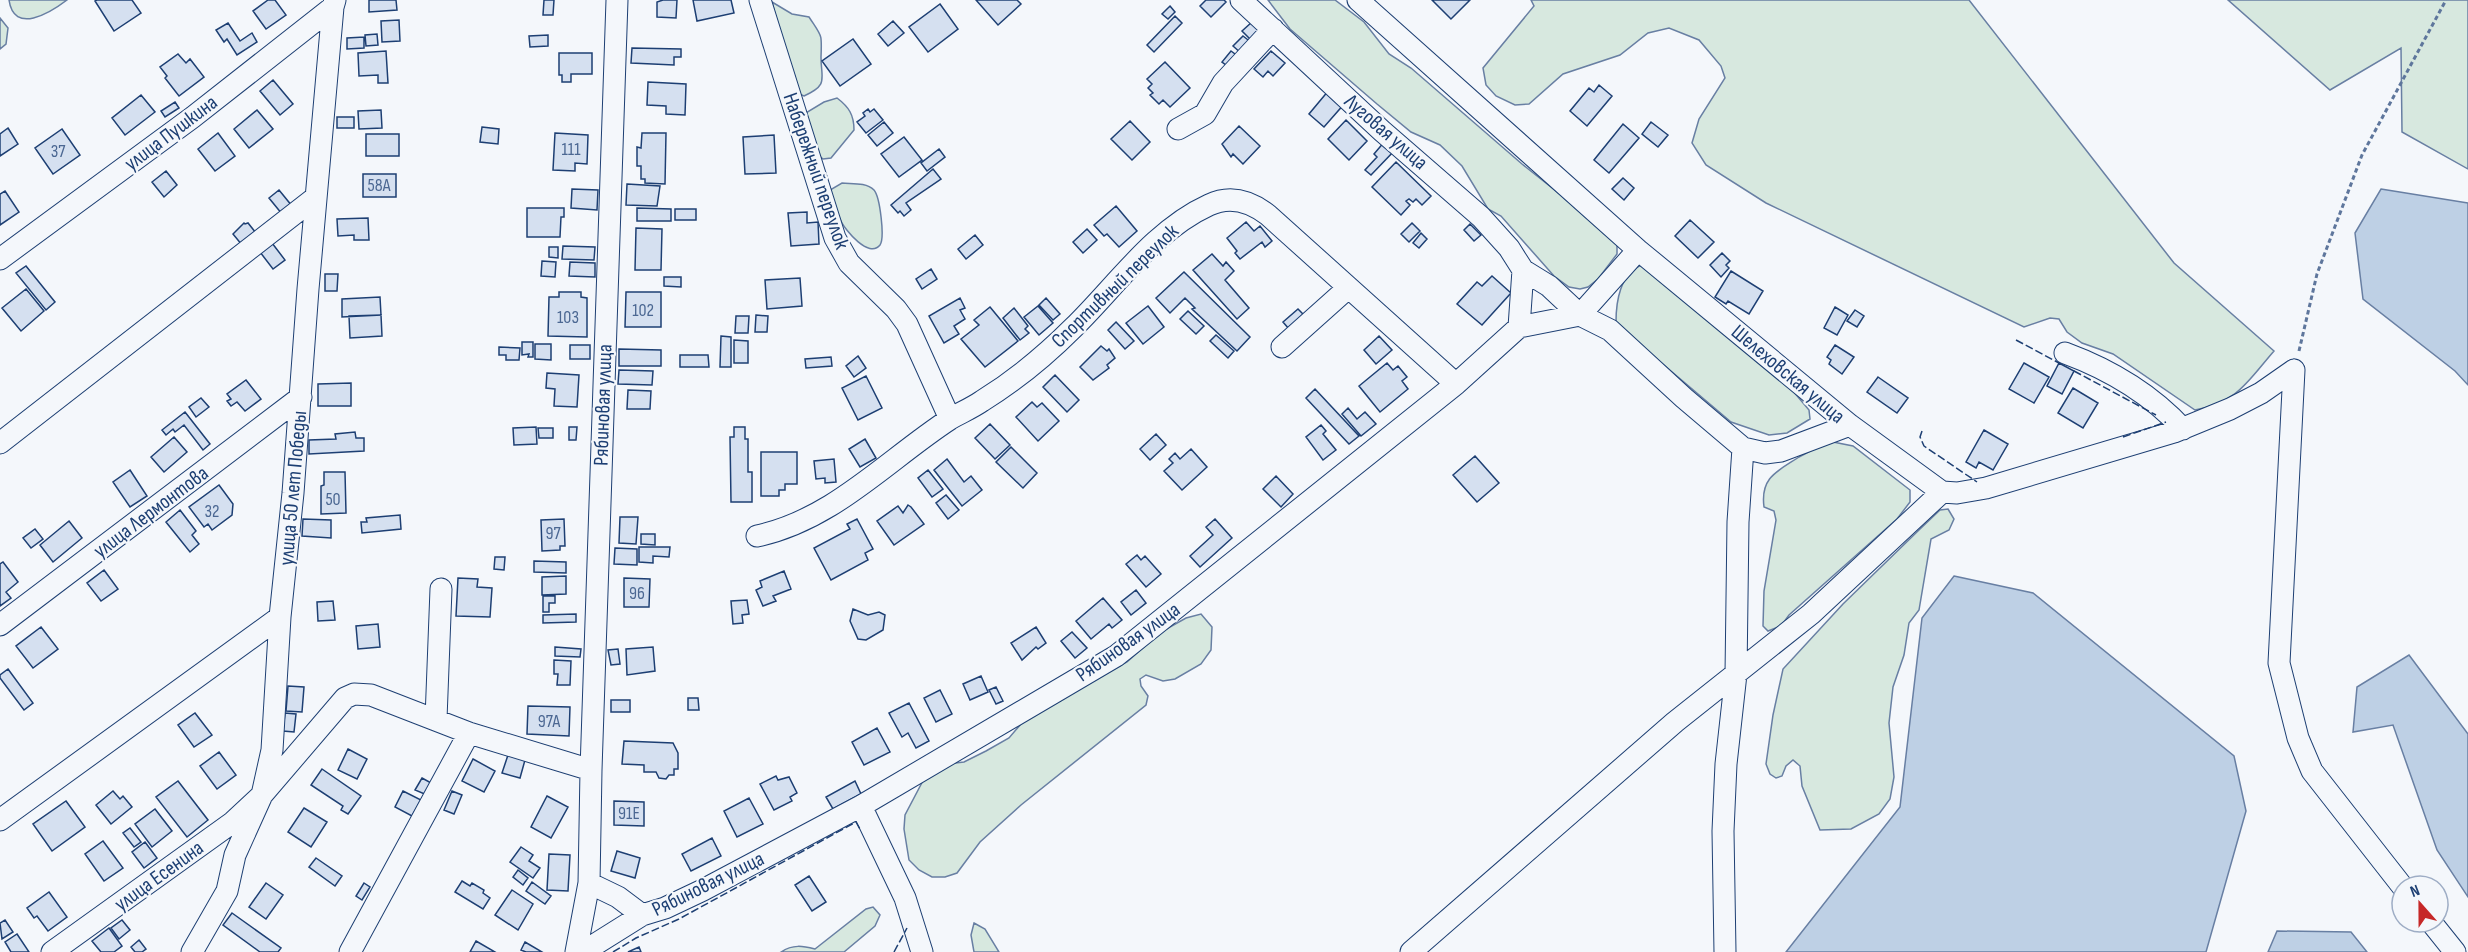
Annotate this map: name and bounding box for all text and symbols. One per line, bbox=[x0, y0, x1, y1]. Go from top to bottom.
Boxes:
street label: Луговая улица bbox=[1338, 88, 1433, 175]
street label: Набережный переулок bbox=[778, 89, 855, 253]
street label: улица Пушкина bbox=[120, 90, 222, 176]
house number: 111 bbox=[562, 139, 581, 160]
house number: 37 bbox=[51, 141, 66, 162]
house number: 58А bbox=[368, 175, 391, 196]
street label: Спортивный переулок bbox=[1046, 219, 1184, 353]
house number: 102 bbox=[632, 300, 654, 321]
house number: 103 bbox=[557, 307, 579, 328]
street label: Шелеховская улица bbox=[1726, 319, 1850, 429]
street label: Рябиновая улица bbox=[588, 344, 618, 466]
street label: улица 50 лет Победы bbox=[274, 410, 312, 566]
street label: улица Лермонтова bbox=[89, 461, 213, 563]
house number: 50 bbox=[325, 489, 341, 510]
house number: 32 bbox=[205, 501, 219, 522]
house number: 97 bbox=[545, 523, 561, 544]
house number: 96 bbox=[629, 583, 645, 604]
street label: Рябиновая улица bbox=[1071, 597, 1185, 687]
house number: 97А bbox=[538, 711, 561, 732]
house number: 91Е bbox=[618, 803, 640, 824]
street label: улица Есенина bbox=[110, 835, 208, 917]
street label: Рябиновая улица bbox=[648, 846, 768, 922]
north arrow bbox=[2390, 874, 2450, 934]
text: N bbox=[2408, 881, 2423, 902]

